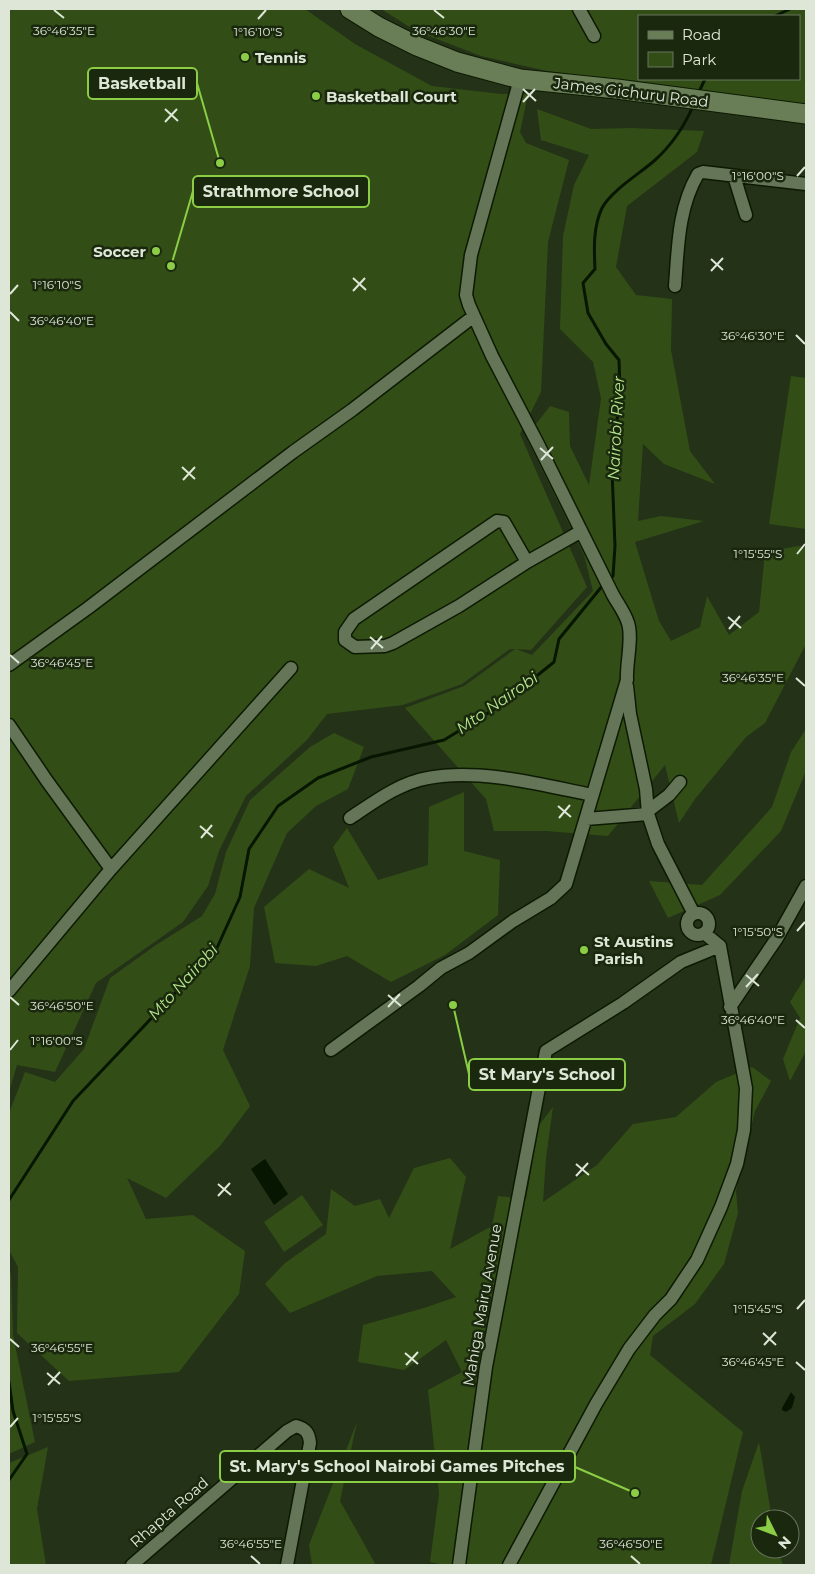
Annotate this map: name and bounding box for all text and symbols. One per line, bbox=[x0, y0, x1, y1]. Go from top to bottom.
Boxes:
legend bbox=[638, 15, 800, 80]
text: 36°46'35"E bbox=[33, 23, 95, 38]
text: 36°46'30"E bbox=[412, 23, 476, 38]
text: 1°16'10"S bbox=[234, 24, 282, 39]
text: Road bbox=[682, 25, 721, 44]
place label: Tennis bbox=[255, 48, 306, 67]
text: Park bbox=[682, 50, 716, 69]
marker: Tennis bbox=[239, 51, 251, 63]
callout: Basketball bbox=[88, 68, 197, 99]
street label: James Gichuru Road bbox=[551, 73, 710, 111]
text: Basketball bbox=[98, 74, 186, 93]
place label: Basketball Court bbox=[326, 87, 457, 106]
marker: Basketball Court bbox=[310, 90, 322, 102]
text: 1°16'00"S bbox=[732, 168, 784, 183]
callout: Strathmore School bbox=[193, 176, 369, 207]
text: Strathmore School bbox=[203, 182, 359, 201]
place label: Soccer bbox=[93, 242, 147, 261]
marker: Soccer bbox=[150, 245, 162, 257]
text: 1°16'10"S bbox=[33, 277, 81, 292]
text: 36°46'40"E bbox=[30, 313, 94, 328]
text: 36°46'30"E bbox=[721, 328, 785, 343]
water label: Nairobi River bbox=[604, 375, 628, 480]
text: 1°15'55"S bbox=[734, 546, 782, 561]
text: 36°46'45"E bbox=[31, 655, 93, 670]
water label: Mto Nairobi bbox=[453, 667, 542, 738]
text: 36°46'35"E bbox=[722, 670, 784, 685]
text: 1°15'50"S bbox=[733, 924, 783, 939]
place label: St Austins Parish bbox=[594, 932, 673, 968]
water label: Mto Nairobi bbox=[144, 940, 222, 1024]
marker: St Austins Parish bbox=[578, 944, 590, 956]
text: 36°46'50"E bbox=[30, 998, 94, 1013]
text: 36°46'40"E bbox=[721, 1012, 785, 1027]
text: 1°16'00"S bbox=[31, 1033, 83, 1048]
callout: St Mary's School bbox=[469, 1059, 625, 1090]
text: St Mary's School bbox=[479, 1065, 615, 1084]
street label: Mahiga Mairu Avenue bbox=[458, 1222, 506, 1388]
text: 1°15'45"S bbox=[733, 1301, 783, 1316]
text: 36°46'55"E bbox=[31, 1340, 93, 1355]
text: 36°46'45"E bbox=[722, 1354, 784, 1369]
text: 1°15'55"S bbox=[33, 1410, 81, 1425]
callout: St. Mary's School Nairobi Games Pitches bbox=[220, 1451, 575, 1482]
text: St. Mary's School Nairobi Games Pitches bbox=[229, 1457, 565, 1476]
street label: Rhapta Road bbox=[126, 1473, 212, 1551]
north arrow bbox=[750, 1509, 800, 1559]
text: N bbox=[774, 1532, 795, 1553]
text: 36°46'55"E bbox=[220, 1536, 282, 1551]
text: 36°46'50"E bbox=[599, 1536, 663, 1551]

